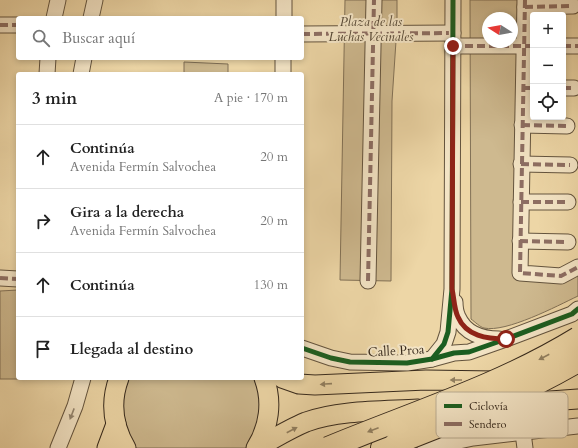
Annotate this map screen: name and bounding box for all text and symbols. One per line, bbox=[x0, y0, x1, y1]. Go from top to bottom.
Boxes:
north arrow bbox=[482, 12, 518, 48]
map controls bbox=[530, 12, 566, 120]
button: + bbox=[530, 12, 566, 48]
park label: Plaza de las Luchas Vecinales bbox=[329, 13, 414, 46]
search box bbox=[16, 16, 304, 60]
icon: search bbox=[30, 27, 52, 49]
text: Buscar aquí bbox=[62, 28, 135, 48]
route end bbox=[444, 37, 462, 55]
button: − bbox=[530, 48, 566, 84]
button: locate bbox=[530, 84, 566, 120]
text: 3 min bbox=[32, 87, 77, 110]
text: A pie · 170 m bbox=[214, 89, 288, 107]
text: Continúa bbox=[70, 138, 135, 158]
icon: ahead bbox=[32, 146, 54, 168]
text: 20 m bbox=[260, 148, 288, 166]
text: Avenida Fermín Salvochea bbox=[70, 158, 216, 176]
text: Gira a la derecha bbox=[70, 202, 184, 222]
icon: right bbox=[32, 210, 54, 232]
text: 20 m bbox=[260, 212, 288, 230]
text: Avenida Fermín Salvochea bbox=[70, 222, 216, 240]
icon: ahead bbox=[32, 274, 54, 296]
text: Continúa bbox=[70, 275, 135, 295]
text: 130 m bbox=[254, 276, 288, 294]
route start bbox=[497, 330, 515, 348]
icon: arrive bbox=[32, 338, 54, 360]
text: Llegada al destino bbox=[70, 339, 193, 359]
street label: Calle Proa bbox=[367, 341, 425, 361]
one-way arrow bbox=[538, 354, 550, 360]
one-way arrow bbox=[449, 377, 462, 383]
one-way arrow bbox=[320, 380, 332, 387]
legend bbox=[436, 392, 568, 438]
text: Ciclovía bbox=[469, 399, 508, 414]
one-way arrow bbox=[69, 408, 75, 420]
text: Sendero bbox=[469, 417, 507, 432]
one-way arrow bbox=[286, 426, 297, 433]
one-way arrow bbox=[367, 428, 379, 434]

